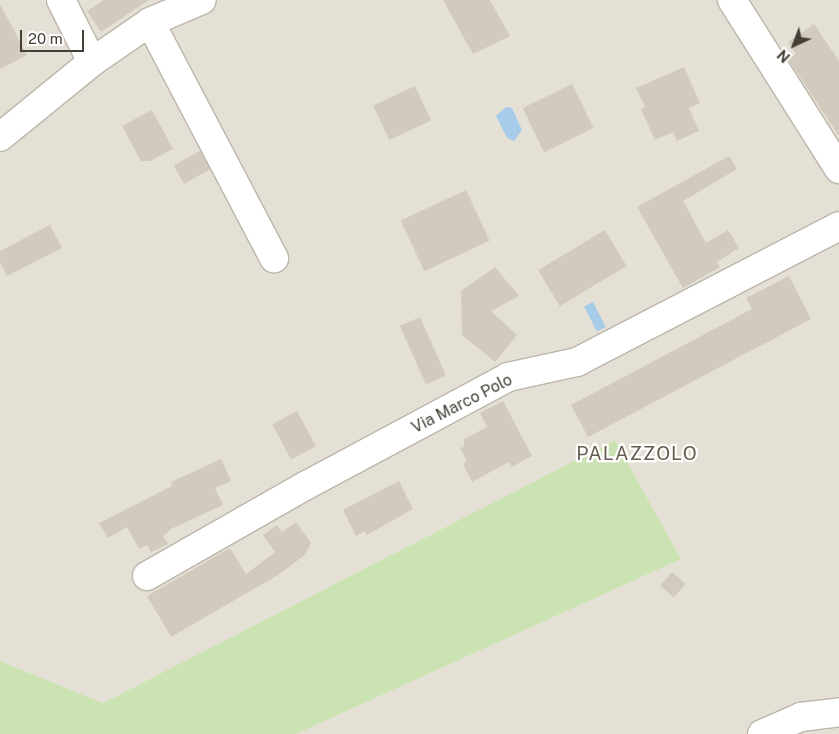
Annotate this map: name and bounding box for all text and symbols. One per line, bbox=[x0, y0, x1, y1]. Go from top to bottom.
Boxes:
scale bar bbox=[22, 20, 86, 52]
north arrow bbox=[769, 20, 819, 70]
text: 20 m bbox=[28, 30, 63, 47]
text: N bbox=[774, 46, 793, 66]
street label: Via Marco Polo bbox=[408, 370, 516, 438]
district label: PALAZZOLO bbox=[575, 443, 699, 465]

